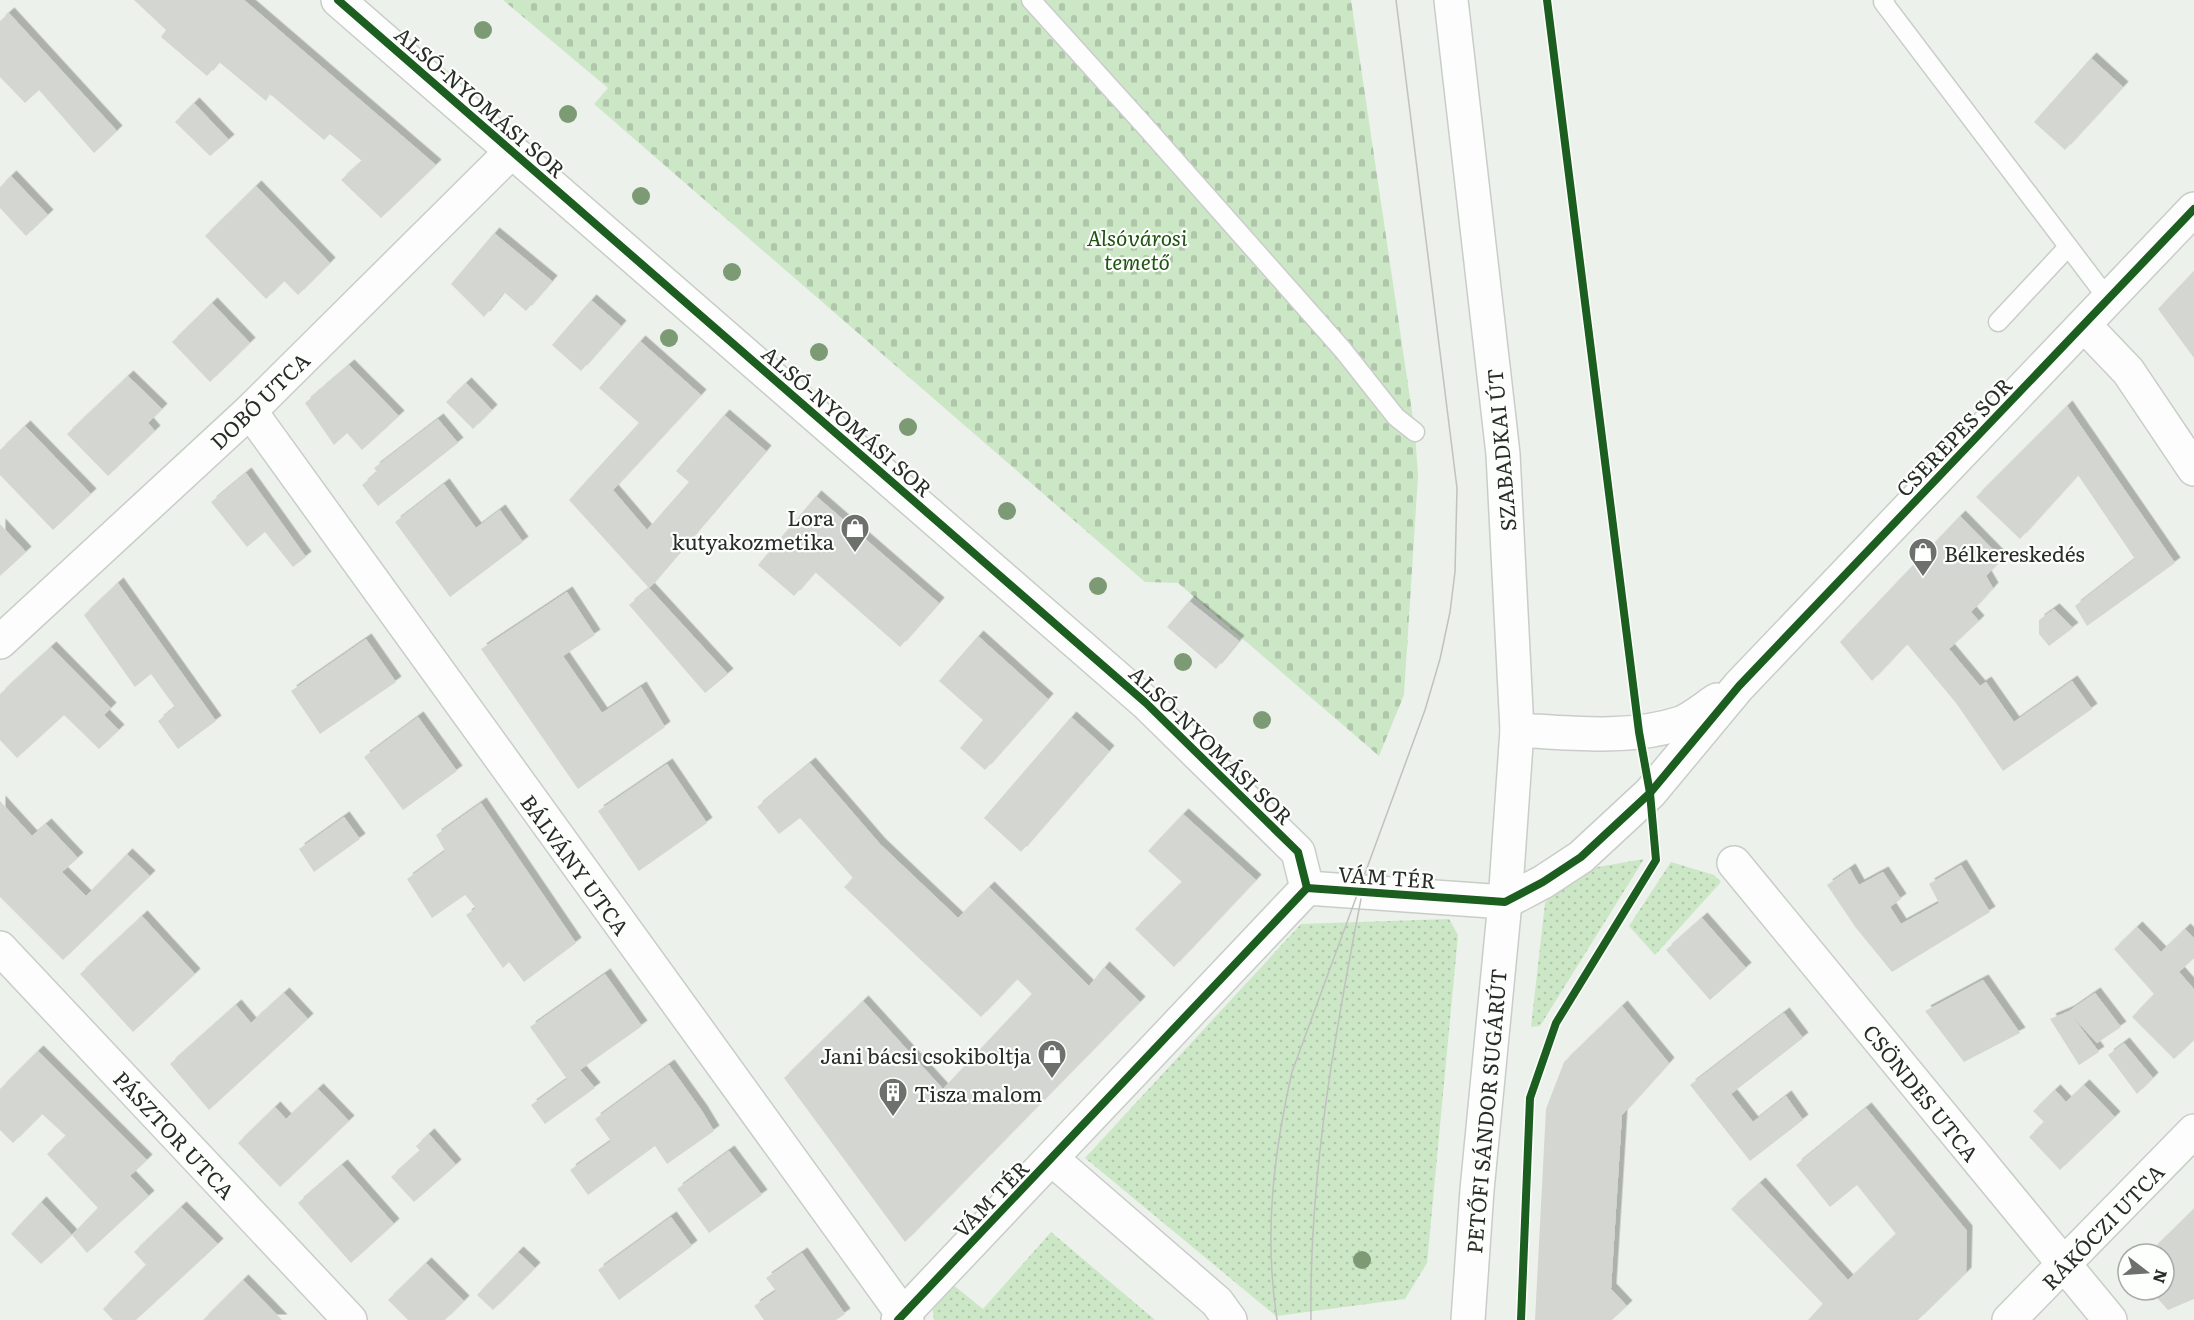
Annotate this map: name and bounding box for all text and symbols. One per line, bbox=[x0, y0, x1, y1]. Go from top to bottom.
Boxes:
street label: ALSÓ-NYOMÁSI SOR bbox=[389, 18, 573, 184]
park label: Alsóvárosi temető bbox=[1087, 221, 1188, 276]
street label: ALSÓ-NYOMÁSI SOR bbox=[756, 337, 940, 503]
street label: DOBÓ UTCA bbox=[202, 344, 316, 456]
street label: SZABADKAI ÚT bbox=[1477, 367, 1523, 533]
street label: CSEREPES SOR bbox=[1888, 369, 2018, 503]
place label: Lora kutyakozmetika bbox=[672, 501, 835, 556]
shop icon: Lora kutyakozmetika bbox=[839, 512, 871, 554]
shop icon: Bélkereskedés bbox=[1907, 536, 1939, 578]
place label: Bélkereskedés bbox=[1944, 537, 2085, 568]
street label: ALSÓ-NYOMÁSI SOR bbox=[1123, 657, 1301, 831]
street label: BÁLVÁNY UTCA bbox=[514, 787, 638, 941]
street label: VÁM TÉR bbox=[1337, 857, 1437, 895]
street label: PETŐFI SÁNDOR SUGÁRÚT bbox=[1457, 967, 1513, 1255]
street label: CSÖNDES UTCA bbox=[1857, 1017, 1987, 1168]
shop icon: Jani bácsi csokiboltja bbox=[1036, 1038, 1068, 1080]
place label: Jani bácsi csokiboltja bbox=[820, 1039, 1032, 1070]
street label: PÁSZTOR UTCA bbox=[107, 1063, 243, 1205]
building icon: Tisza malom bbox=[877, 1076, 909, 1118]
place label: Tisza malom bbox=[914, 1077, 1042, 1108]
street label: VÁM TÉR bbox=[945, 1152, 1035, 1244]
street label: RÁKÓCZI UTCA bbox=[2034, 1156, 2171, 1296]
north arrow bbox=[2116, 1242, 2176, 1302]
text: N bbox=[2148, 1267, 2175, 1287]

